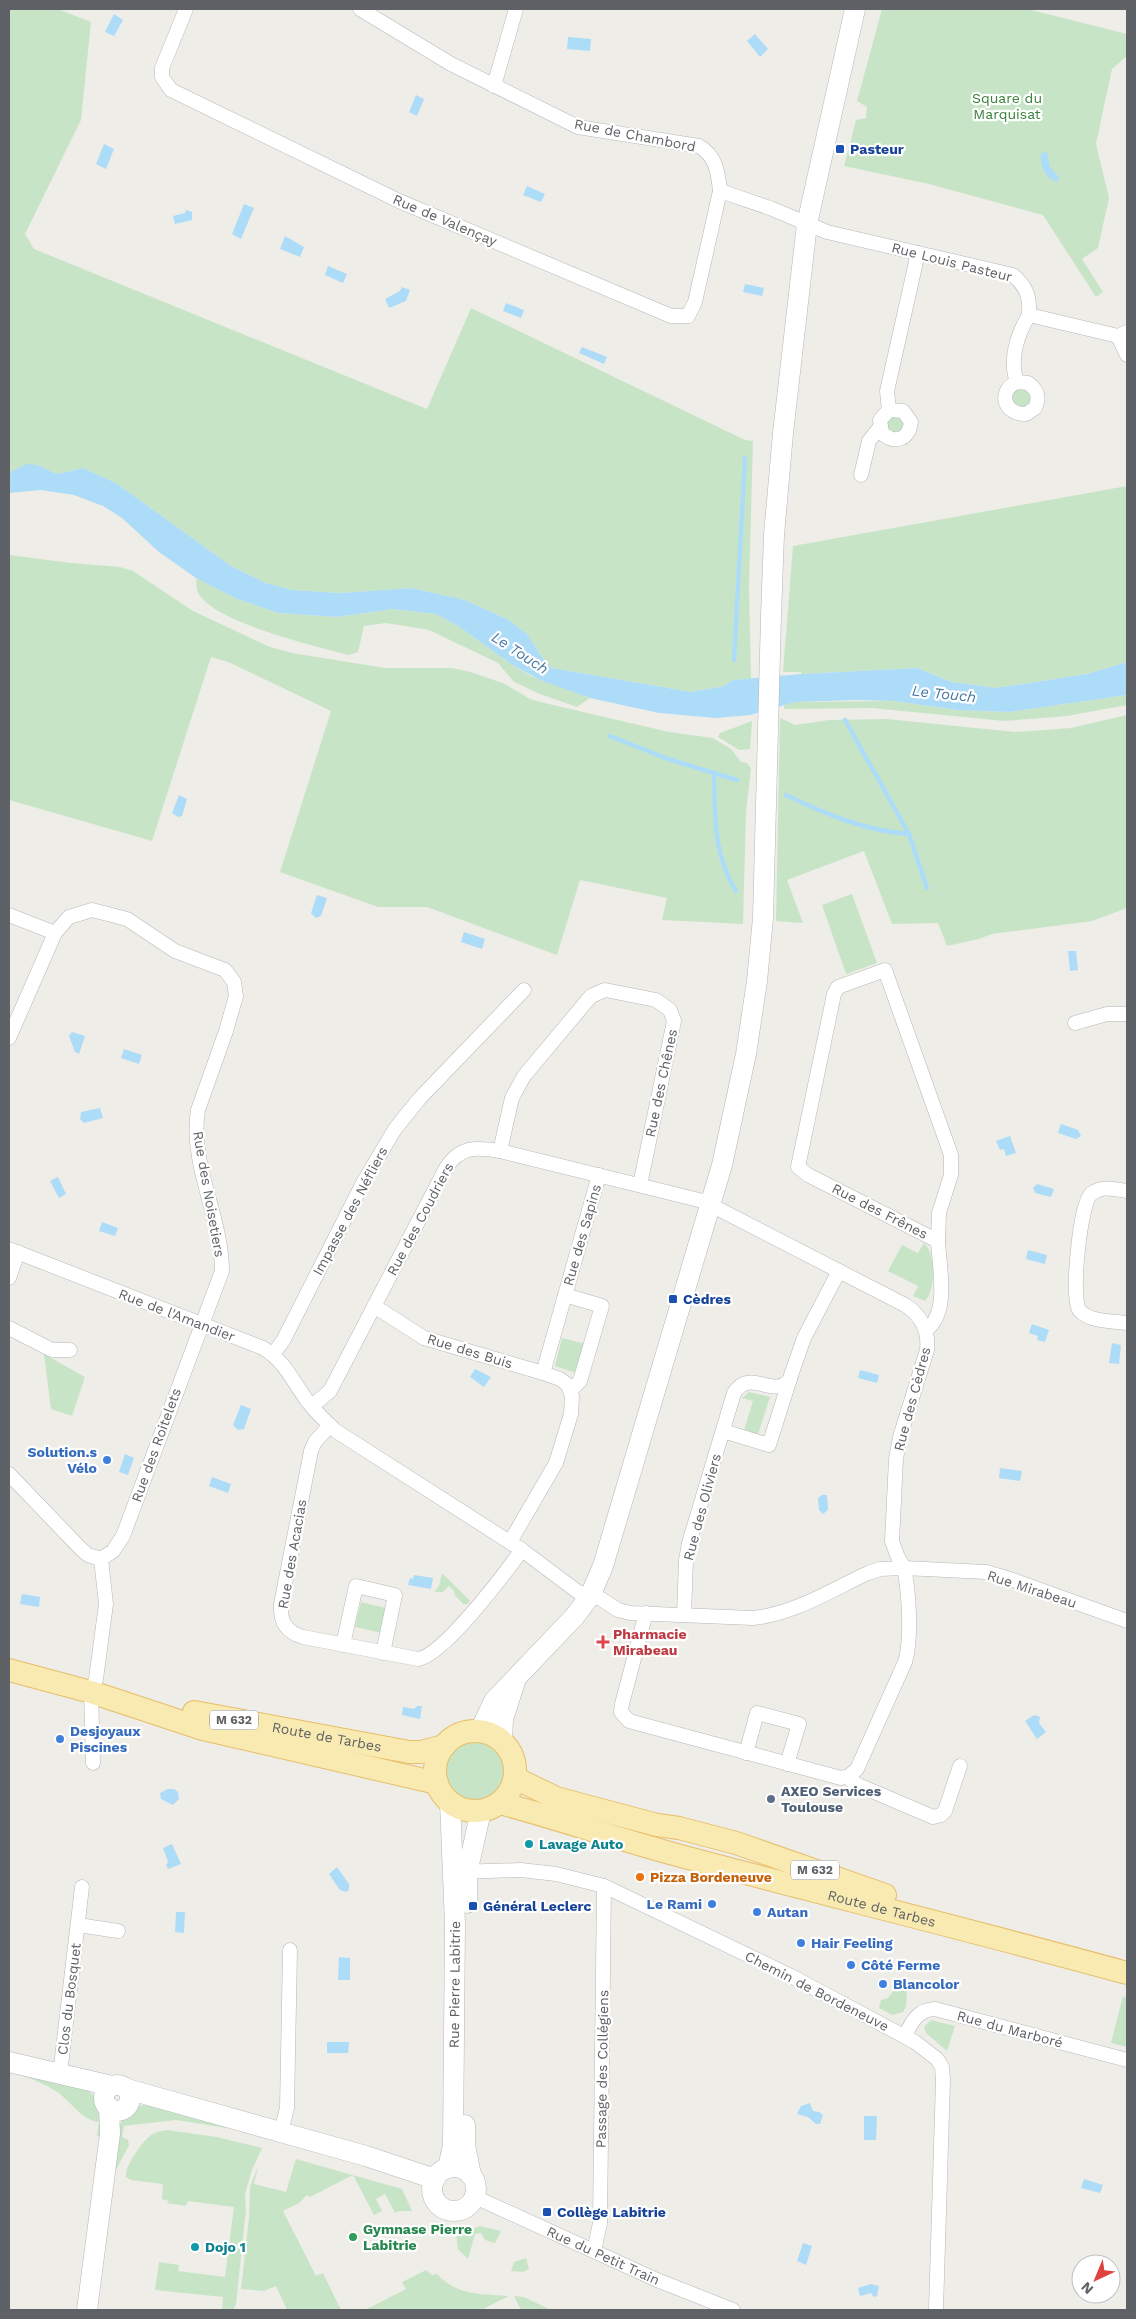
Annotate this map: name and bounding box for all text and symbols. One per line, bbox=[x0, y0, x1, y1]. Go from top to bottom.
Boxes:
park label: Square du Marquisat bbox=[972, 90, 1042, 122]
street label: Rue de Chambord bbox=[573, 115, 697, 155]
place label: Pasteur bbox=[850, 141, 904, 157]
marker: Pasteur bbox=[834, 143, 846, 155]
street label: Rue de Valençay bbox=[391, 191, 500, 249]
street label: Rue Louis Pasteur bbox=[890, 239, 1014, 285]
water label: Le Touch bbox=[488, 628, 552, 678]
water label: Le Touch bbox=[911, 682, 977, 706]
street label: Rue des Chênes bbox=[642, 1027, 680, 1139]
street label: Rue des Noisetiers bbox=[190, 1130, 228, 1258]
street label: Impasse des Néfliers bbox=[309, 1144, 391, 1278]
street label: Rue des Coudriers bbox=[384, 1160, 456, 1278]
street label: Rue des Frênes bbox=[829, 1180, 931, 1242]
street label: Rue des Sapins bbox=[560, 1182, 604, 1288]
street label: Rue de l'Amandier bbox=[116, 1285, 238, 1345]
place label: Cèdres bbox=[683, 1291, 731, 1307]
marker: Cèdres bbox=[667, 1293, 679, 1305]
street label: Rue des Buis bbox=[425, 1330, 515, 1372]
street label: Rue des Cèdres bbox=[890, 1345, 934, 1453]
street label: Rue des Roitelets bbox=[128, 1386, 184, 1504]
place label: Solution.s Vélo bbox=[28, 1444, 98, 1476]
street label: Rue des Oliviers bbox=[680, 1452, 724, 1562]
marker: Solution.s Vélo bbox=[101, 1454, 113, 1466]
street label: Rue des Acacias bbox=[274, 1498, 310, 1610]
street label: Rue Mirabeau bbox=[985, 1567, 1079, 1611]
place label: Pharmacie Mirabeau bbox=[613, 1626, 687, 1658]
marker: Pharmacie Mirabeau bbox=[597, 1636, 609, 1648]
road number: M 632 bbox=[210, 1710, 258, 1730]
street label: Route de Tarbes bbox=[271, 1719, 383, 1755]
place label: Desjoyaux Piscines bbox=[70, 1723, 141, 1755]
marker: Desjoyaux Piscines bbox=[54, 1733, 66, 1745]
place label: AXEO Services Toulouse bbox=[781, 1783, 882, 1815]
marker: AXEO Services Toulouse bbox=[765, 1793, 777, 1805]
place label: Lavage Auto bbox=[539, 1836, 623, 1852]
marker: Lavage Auto bbox=[523, 1838, 535, 1850]
road number: M 632 bbox=[791, 1860, 839, 1880]
place label: Pizza Bordeneuve bbox=[650, 1869, 772, 1885]
marker: Pizza Bordeneuve bbox=[634, 1871, 646, 1883]
street label: Route de Tarbes bbox=[826, 1887, 937, 1930]
place label: Le Rami bbox=[647, 1896, 702, 1912]
place label: Général Leclerc bbox=[483, 1898, 591, 1914]
marker: Le Rami bbox=[706, 1898, 718, 1910]
marker: Général Leclerc bbox=[467, 1900, 479, 1912]
place label: Autan bbox=[767, 1904, 808, 1920]
marker: Autan bbox=[751, 1906, 763, 1918]
street label: Rue Pierre Labitrie bbox=[446, 1921, 463, 2048]
place label: Hair Feeling bbox=[811, 1935, 893, 1951]
marker: Hair Feeling bbox=[795, 1937, 807, 1949]
street label: Clos du Bosquet bbox=[54, 1942, 84, 2056]
street label: Chemin de Bordeneuve bbox=[742, 1948, 892, 2034]
place label: Côté Ferme bbox=[861, 1957, 940, 1973]
marker: Côté Ferme bbox=[845, 1959, 857, 1971]
place label: Blancolor bbox=[893, 1976, 959, 1992]
marker: Blancolor bbox=[877, 1978, 889, 1990]
street label: Passage des Collégiens bbox=[593, 1990, 611, 2148]
street label: Rue du Marboré bbox=[955, 2007, 1065, 2051]
place label: Collège Labitrie bbox=[557, 2204, 666, 2220]
marker: Collège Labitrie bbox=[541, 2206, 553, 2218]
place label: Gymnase Pierre Labitrie bbox=[363, 2221, 472, 2253]
street label: Rue du Petit Train bbox=[544, 2223, 662, 2288]
marker: Gymnase Pierre Labitrie bbox=[347, 2231, 359, 2243]
place label: Dojo 1 bbox=[205, 2239, 246, 2255]
marker: Dojo 1 bbox=[189, 2241, 201, 2253]
north arrow bbox=[1071, 2254, 1121, 2304]
text: N bbox=[1078, 2279, 1096, 2298]

